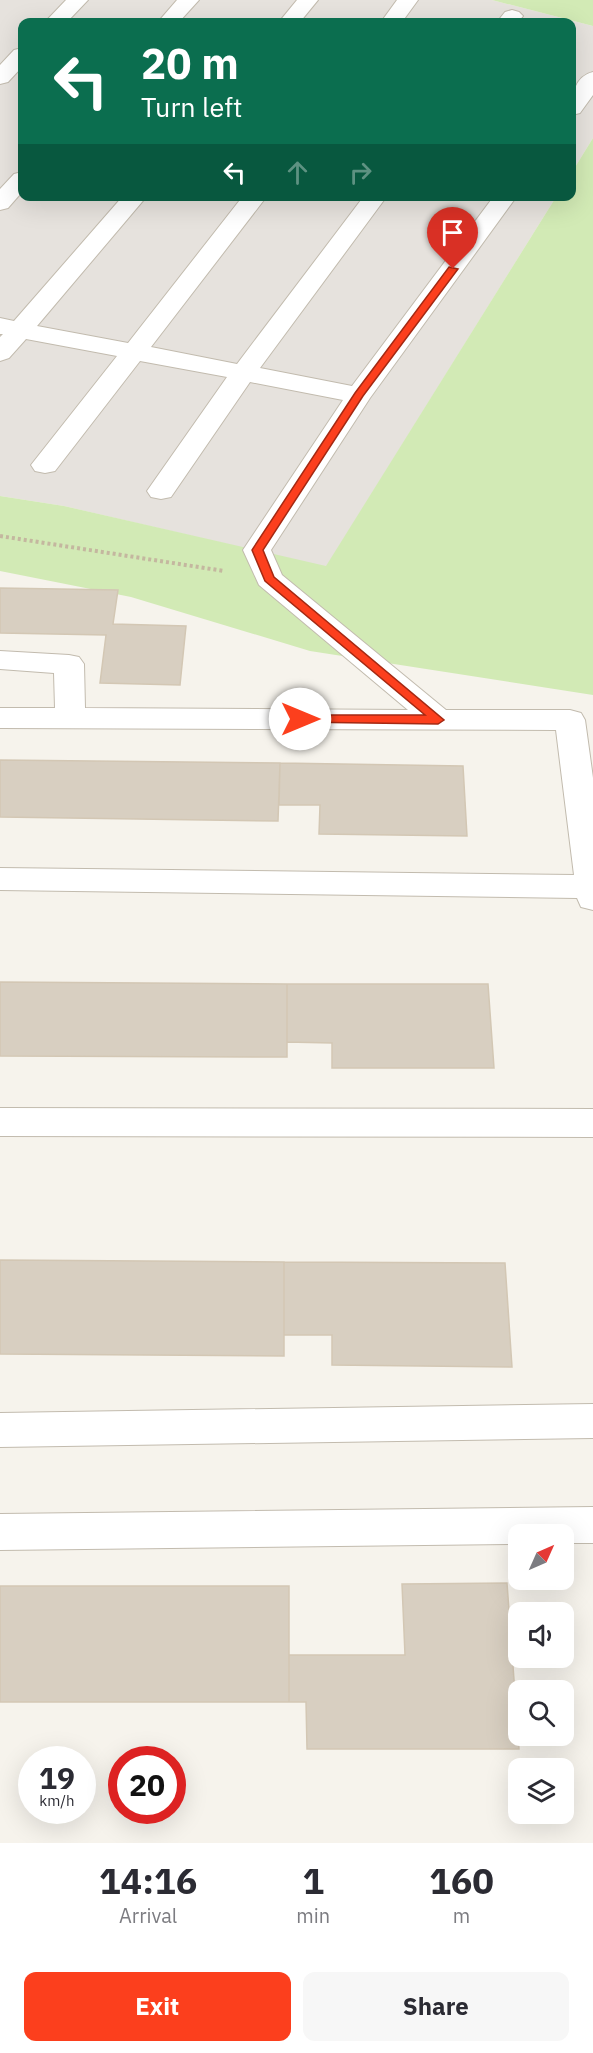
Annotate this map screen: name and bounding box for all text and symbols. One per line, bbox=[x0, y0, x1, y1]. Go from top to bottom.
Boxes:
text: 20 m bbox=[141, 36, 239, 91]
icon: left bbox=[42, 42, 120, 120]
text: Turn left bbox=[141, 89, 242, 124]
icon: left bbox=[218, 156, 251, 189]
icon: ahead bbox=[281, 156, 314, 189]
icon: right bbox=[344, 156, 377, 189]
pin bbox=[427, 207, 478, 269]
icon: arrive bbox=[436, 216, 469, 249]
position arrow bbox=[268, 687, 332, 751]
north arrow bbox=[508, 1524, 574, 1590]
map controls bbox=[508, 1524, 574, 1824]
button: sound bbox=[508, 1602, 574, 1668]
button: search bbox=[508, 1680, 574, 1746]
speed limit sign: 20 bbox=[108, 1746, 186, 1824]
text: 19 bbox=[39, 1758, 75, 1797]
button: layers bbox=[508, 1758, 574, 1824]
text: km/h bbox=[39, 1791, 75, 1810]
text: 14:16 bbox=[99, 1857, 197, 1904]
text: 1 bbox=[302, 1857, 324, 1904]
text: 160 bbox=[429, 1857, 494, 1904]
text: Arrival bbox=[119, 1902, 177, 1929]
text: min bbox=[296, 1902, 330, 1929]
text: m bbox=[453, 1902, 470, 1929]
button: Exit bbox=[24, 1972, 291, 2041]
button: Share bbox=[303, 1972, 569, 2041]

